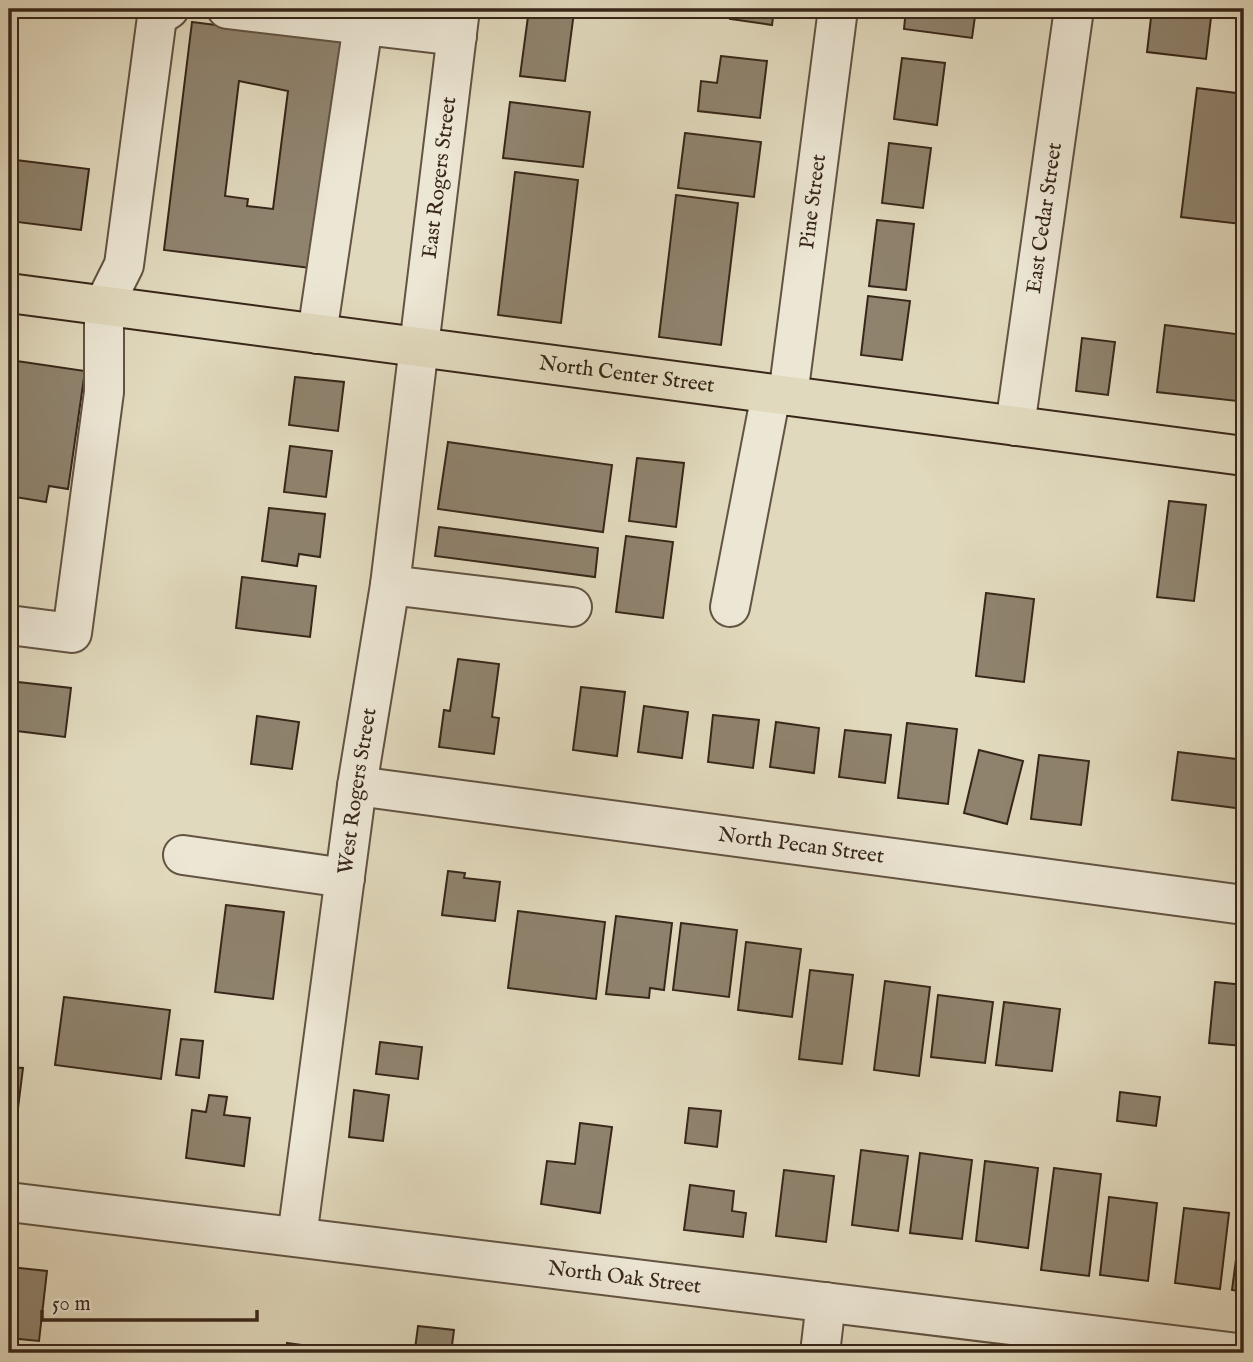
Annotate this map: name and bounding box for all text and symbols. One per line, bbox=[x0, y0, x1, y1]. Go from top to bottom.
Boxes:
street label: East Rogers Street bbox=[416, 95, 463, 260]
street label: East Cedar Street bbox=[1020, 141, 1068, 295]
street label: Pine Street bbox=[794, 153, 833, 251]
street label: North Center Street bbox=[537, 350, 716, 399]
street label: West Rogers Street bbox=[332, 706, 383, 876]
street label: North Pecan Street bbox=[716, 821, 886, 870]
street label: North Oak Street bbox=[546, 1255, 702, 1300]
scale bar bbox=[42, 1278, 257, 1322]
text: 50 m bbox=[52, 1291, 91, 1318]

